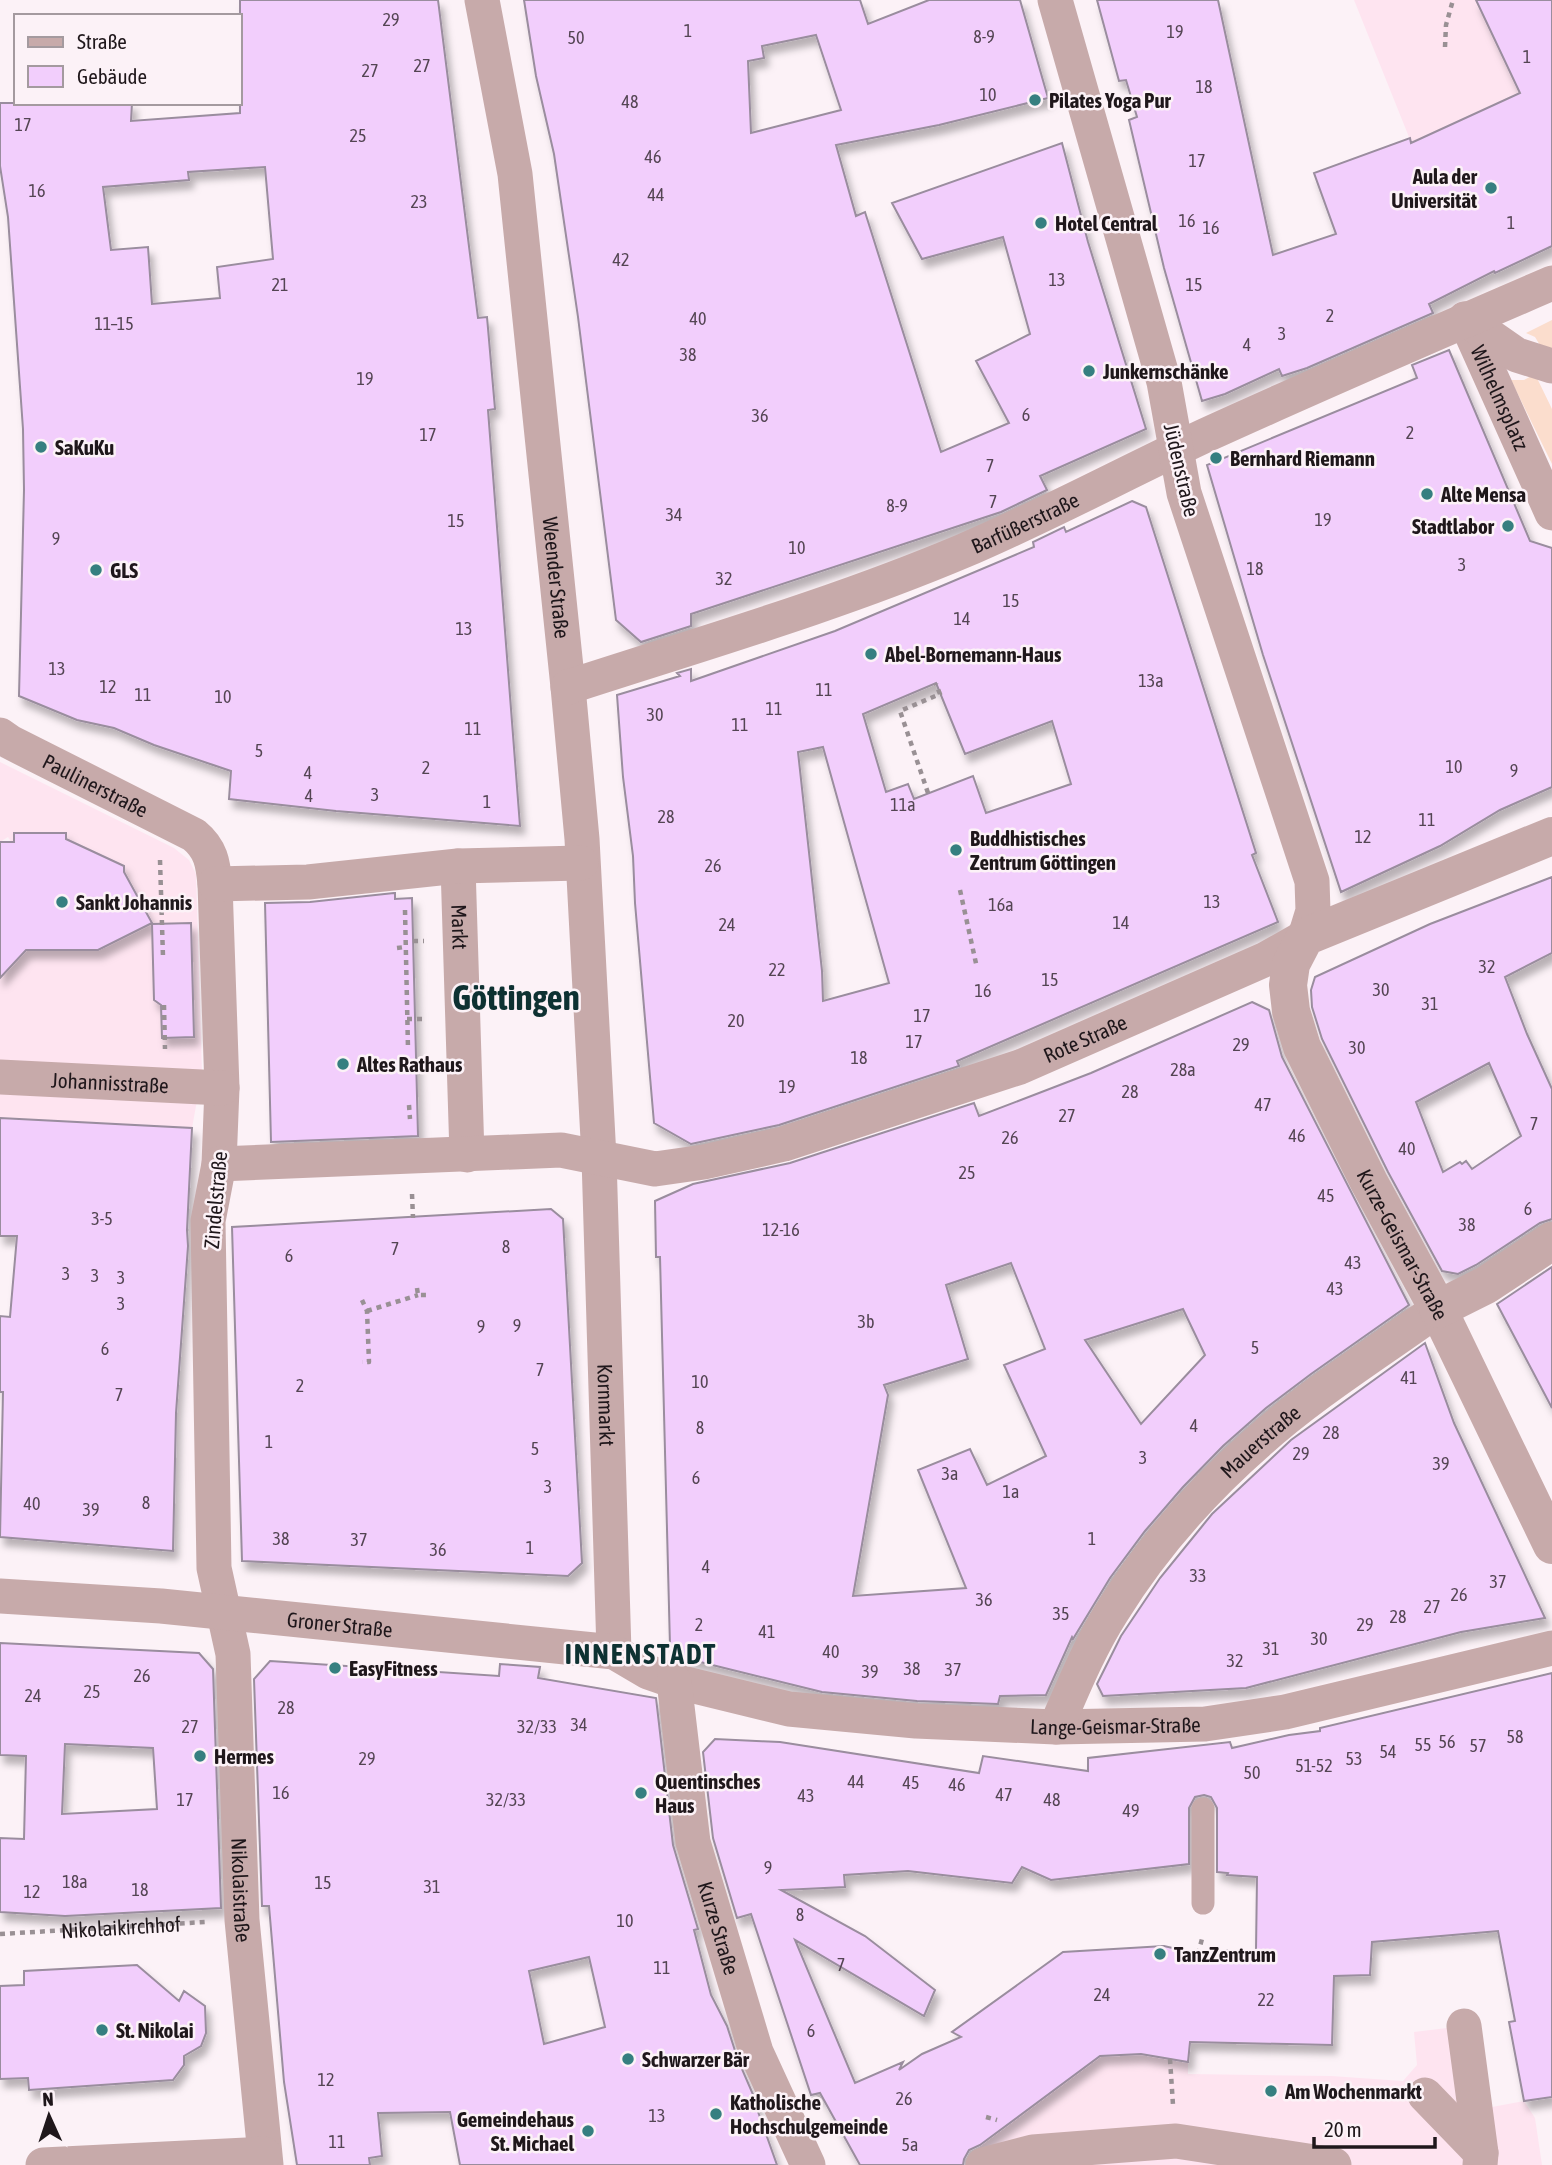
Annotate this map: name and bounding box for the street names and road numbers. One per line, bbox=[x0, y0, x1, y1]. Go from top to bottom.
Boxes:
street label: Wilhelmsplatz bbox=[1466, 341, 1534, 454]
street label: Jüdenstraße bbox=[1160, 421, 1204, 519]
street label: Barfüßerstraße bbox=[968, 487, 1083, 558]
street label: Weender Straße bbox=[538, 516, 575, 640]
street label: Paulinerstraße bbox=[39, 749, 152, 822]
street label: Markt bbox=[447, 904, 473, 950]
street label: Rote Straße bbox=[1040, 1010, 1130, 1067]
street label: Johannisstraße bbox=[51, 1068, 169, 1097]
street label: Zindelstraße bbox=[199, 1150, 231, 1250]
street label: Kurze-Geismar-Straße bbox=[1353, 1165, 1453, 1324]
street label: Kornmarkt bbox=[593, 1363, 620, 1447]
street label: Mauerstraße bbox=[1215, 1400, 1305, 1483]
street label: Groner Straße bbox=[286, 1607, 394, 1641]
street label: Lange-Geismar-Straße bbox=[1030, 1712, 1201, 1739]
street label: Nikolaistraße bbox=[227, 1837, 256, 1943]
street label: Kurze Straße bbox=[694, 1879, 744, 1978]
street label: Nikolaikirchhof bbox=[60, 1911, 181, 1942]

